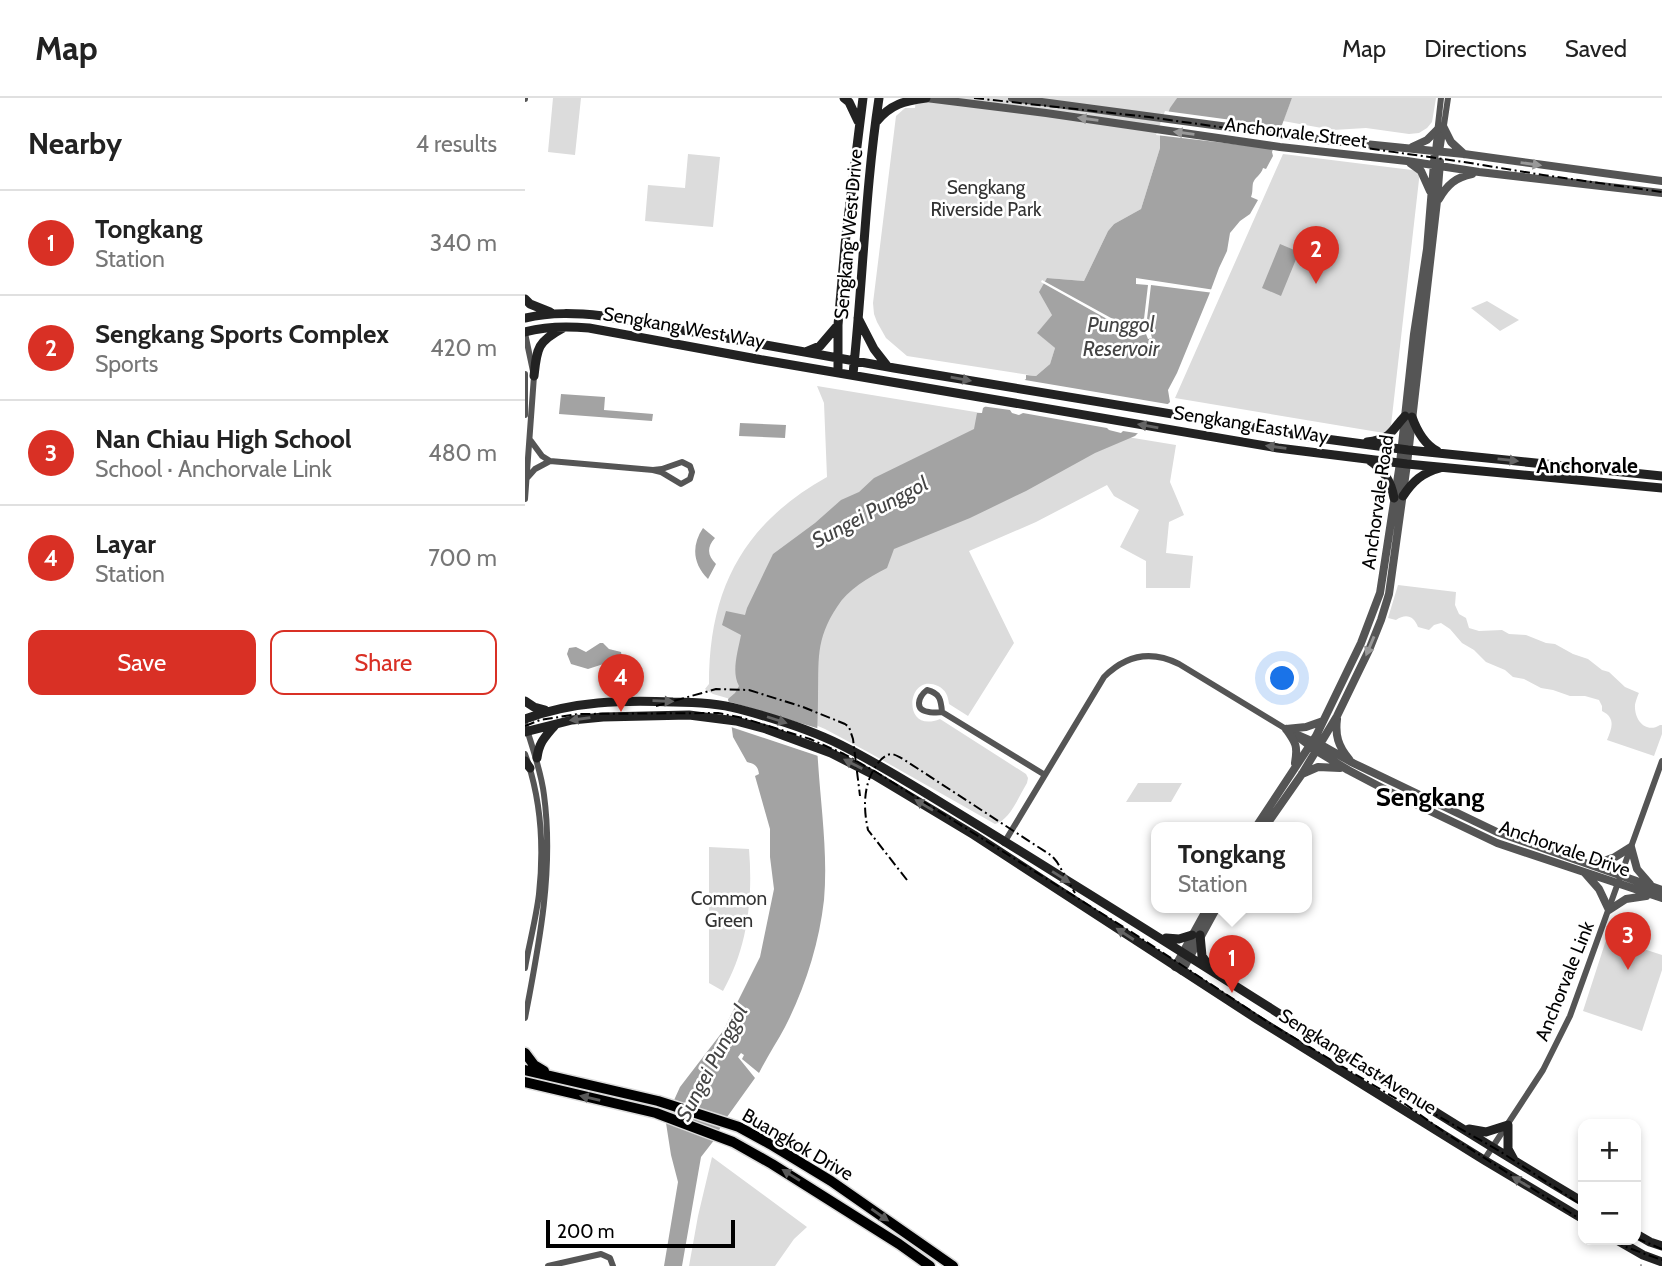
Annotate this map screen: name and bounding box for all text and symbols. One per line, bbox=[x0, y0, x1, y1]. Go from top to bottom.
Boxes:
text: Map bbox=[35, 28, 98, 68]
text: Map bbox=[1342, 34, 1386, 63]
text: Directions bbox=[1424, 34, 1527, 63]
text: Saved bbox=[1565, 34, 1627, 63]
street label: Anchorvale Street bbox=[1223, 112, 1369, 153]
one-way arrow bbox=[1077, 113, 1099, 124]
text: Nearby bbox=[28, 125, 122, 162]
one-way arrow bbox=[1173, 127, 1195, 138]
text: 4 results bbox=[416, 130, 497, 158]
street label: Sengkang West Drive bbox=[830, 148, 867, 320]
one-way arrow bbox=[1521, 158, 1543, 169]
park label: Sengkang Riverside Park bbox=[931, 176, 1042, 221]
text: Tongkang bbox=[95, 213, 203, 245]
pin: 2 bbox=[1293, 226, 1339, 284]
text: 1 bbox=[47, 229, 55, 257]
text: 340 m bbox=[430, 229, 497, 257]
text: Station bbox=[95, 245, 165, 273]
street label: Sengkang West Way bbox=[601, 302, 767, 353]
water label: Punggol Reservoir bbox=[1083, 312, 1161, 361]
text: Sengkang Sports Complex bbox=[95, 318, 389, 350]
text: 2 bbox=[45, 334, 57, 362]
text: 420 m bbox=[430, 334, 497, 362]
text: Sports bbox=[95, 350, 158, 378]
one-way arrow bbox=[950, 374, 972, 385]
street label: Sengkang East Way bbox=[1172, 401, 1330, 448]
one-way arrow bbox=[1137, 420, 1159, 431]
text: Nan Chiau High School bbox=[95, 423, 352, 455]
street label: Anchorvale Road bbox=[1357, 433, 1398, 571]
text: 3 bbox=[45, 439, 57, 467]
text: 480 m bbox=[428, 439, 497, 467]
one-way arrow bbox=[1265, 442, 1287, 453]
district label: Anchorvale bbox=[1536, 453, 1638, 478]
text: School · Anchorvale Link bbox=[95, 455, 332, 483]
one-way arrow bbox=[1497, 455, 1519, 466]
water label: Sungei Punggol bbox=[807, 470, 932, 553]
text: Layar bbox=[95, 528, 156, 560]
text: 4 bbox=[44, 544, 58, 572]
text: 700 m bbox=[428, 544, 497, 572]
text: Station bbox=[95, 560, 165, 588]
button: Save bbox=[28, 630, 256, 695]
button: Share bbox=[270, 630, 497, 695]
one-way arrow bbox=[1364, 636, 1376, 656]
pin: 4 bbox=[598, 654, 644, 712]
your location bbox=[1265, 661, 1299, 695]
one-way arrow bbox=[652, 696, 674, 707]
one-way arrow bbox=[569, 714, 591, 725]
one-way arrow bbox=[766, 715, 787, 726]
one-way arrow bbox=[843, 758, 863, 770]
district label: Sengkang bbox=[1376, 781, 1484, 813]
one-way arrow bbox=[914, 799, 933, 811]
street label: Anchorvale Drive bbox=[1496, 815, 1634, 882]
popup bbox=[1151, 822, 1312, 913]
text: Tongkang bbox=[1178, 838, 1285, 870]
one-way arrow bbox=[1051, 870, 1070, 883]
text: Station bbox=[1178, 870, 1248, 898]
park label: Common Green bbox=[691, 887, 767, 932]
pin: 3 bbox=[1605, 912, 1651, 970]
street label: Anchorvale Link bbox=[1530, 917, 1599, 1044]
one-way arrow bbox=[1115, 927, 1134, 940]
pin: 1 bbox=[1209, 935, 1255, 993]
water label: Sungei Punggol bbox=[671, 1000, 753, 1125]
street label: Sengkang East Avenue bbox=[1275, 1004, 1441, 1119]
one-way arrow bbox=[579, 1092, 601, 1103]
street label: Buangkok Drive bbox=[738, 1103, 858, 1186]
map controls bbox=[1578, 1119, 1641, 1245]
button: + bbox=[1578, 1119, 1641, 1182]
one-way arrow bbox=[781, 1169, 800, 1182]
one-way arrow bbox=[1512, 1176, 1531, 1188]
button: − bbox=[1578, 1182, 1641, 1245]
one-way arrow bbox=[871, 1208, 889, 1222]
scale bar bbox=[546, 1217, 735, 1249]
text: 200 m bbox=[557, 1220, 614, 1243]

